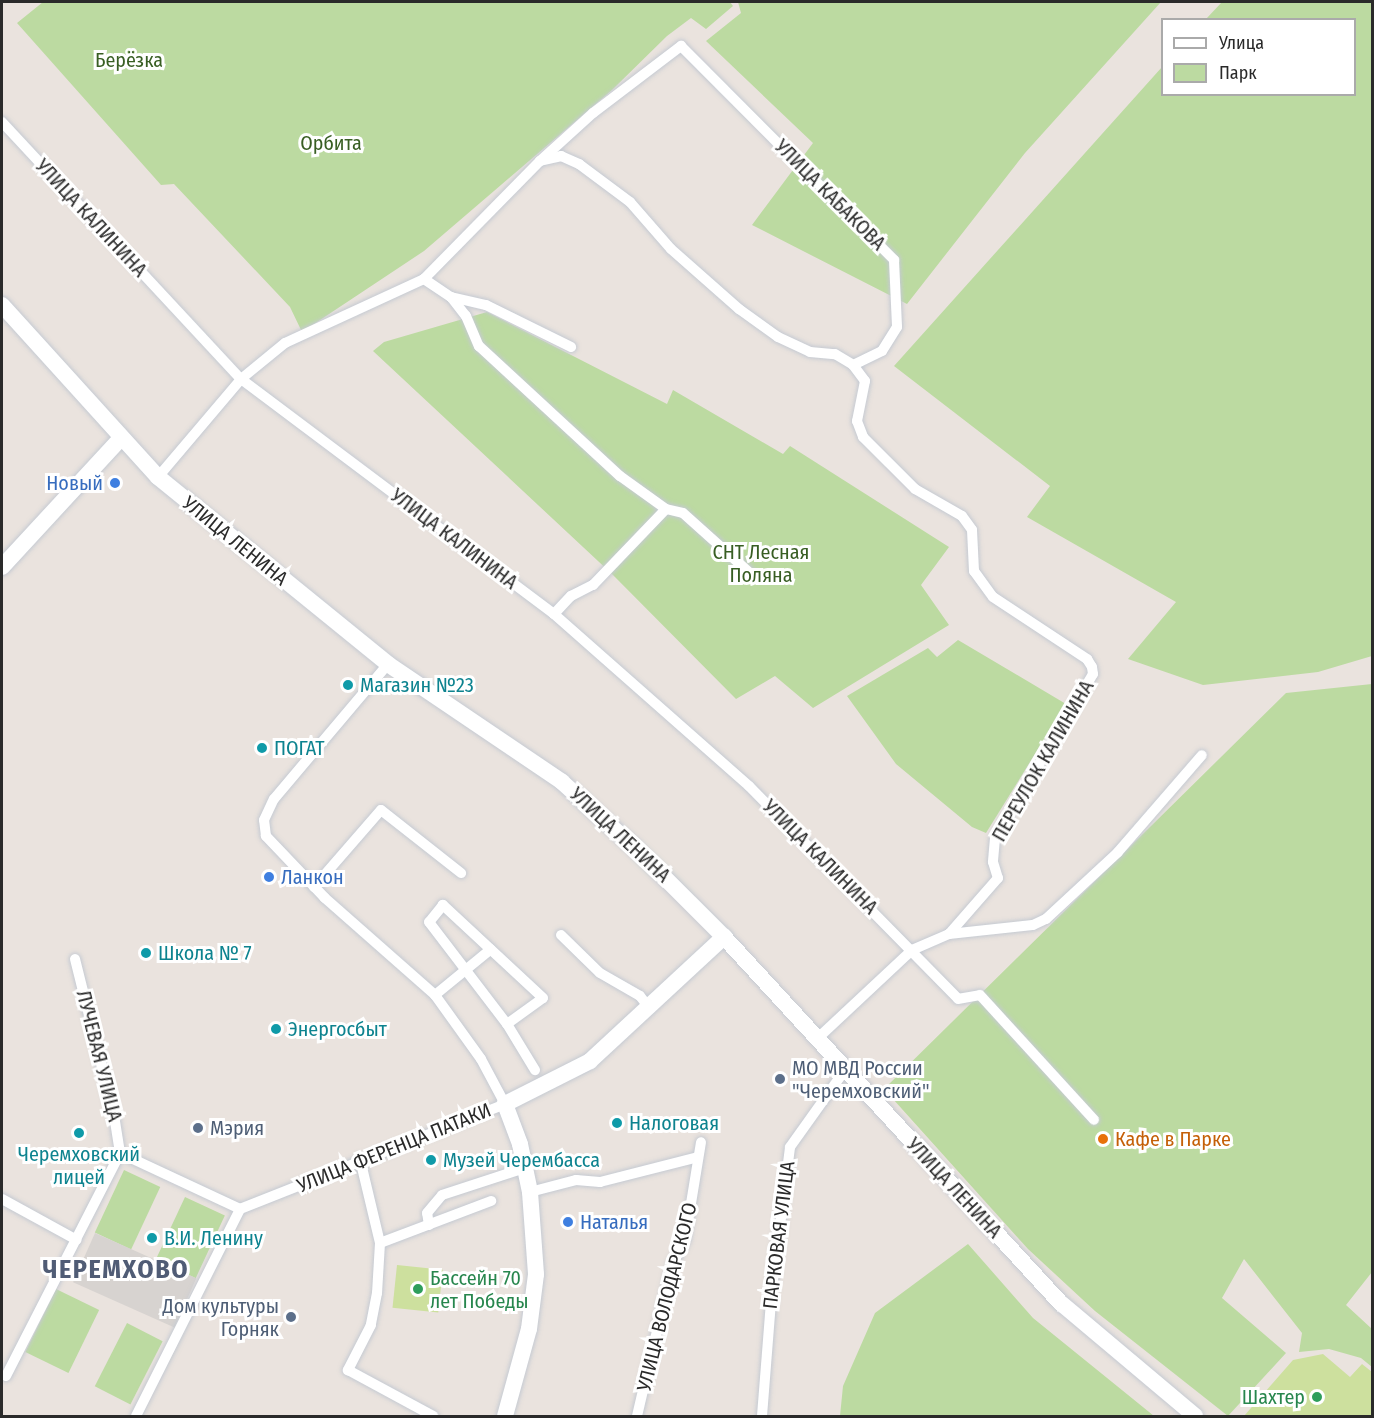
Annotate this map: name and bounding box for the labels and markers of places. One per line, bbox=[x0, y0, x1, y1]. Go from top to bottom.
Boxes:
place label: Новый bbox=[46, 471, 103, 495]
marker: Новый bbox=[108, 476, 122, 490]
place label: Магазин №23 bbox=[360, 673, 474, 697]
marker: Магазин №23 bbox=[341, 678, 355, 692]
place label: ПОГАТ bbox=[274, 736, 325, 760]
marker: ПОГАТ bbox=[255, 741, 269, 755]
place label: Ланкон bbox=[281, 865, 344, 889]
marker: Ланкон bbox=[262, 870, 276, 884]
place label: Школа № 7 bbox=[158, 941, 252, 965]
marker: Школа № 7 bbox=[139, 946, 153, 960]
place label: Энергосбыт bbox=[288, 1017, 387, 1041]
marker: Энергосбыт bbox=[269, 1022, 283, 1036]
place label: МО МВД России "Черемховский" bbox=[792, 1056, 930, 1103]
marker: МО МВД России "Черемховский" bbox=[773, 1072, 787, 1086]
place label: Налоговая bbox=[629, 1111, 719, 1135]
place label: Мэрия bbox=[210, 1116, 264, 1140]
marker: Налоговая bbox=[610, 1116, 624, 1130]
marker: Мэрия bbox=[191, 1121, 205, 1135]
marker: Черемховский лицей bbox=[72, 1126, 86, 1140]
place label: Кафе в Парке bbox=[1115, 1127, 1231, 1151]
marker: Кафе в Парке bbox=[1096, 1132, 1110, 1146]
place label: Черемховский лицей bbox=[18, 1142, 140, 1189]
place label: Музей Черембасса bbox=[443, 1148, 600, 1172]
marker: Музей Черембасса bbox=[424, 1153, 438, 1167]
place label: Наталья bbox=[580, 1210, 648, 1234]
marker: Наталья bbox=[561, 1215, 575, 1229]
place label: В.И. Ленину bbox=[164, 1226, 263, 1250]
marker: В.И. Ленину bbox=[145, 1231, 159, 1245]
place label: Бассейн 70 лет Победы bbox=[430, 1266, 529, 1313]
marker: Бассейн 70 лет Победы bbox=[411, 1282, 425, 1296]
place label: Дом культуры Горняк bbox=[163, 1294, 279, 1341]
marker: Дом культуры Горняк bbox=[284, 1310, 298, 1324]
place label: Шахтер bbox=[1242, 1385, 1305, 1409]
marker: Шахтер bbox=[1310, 1390, 1324, 1404]

